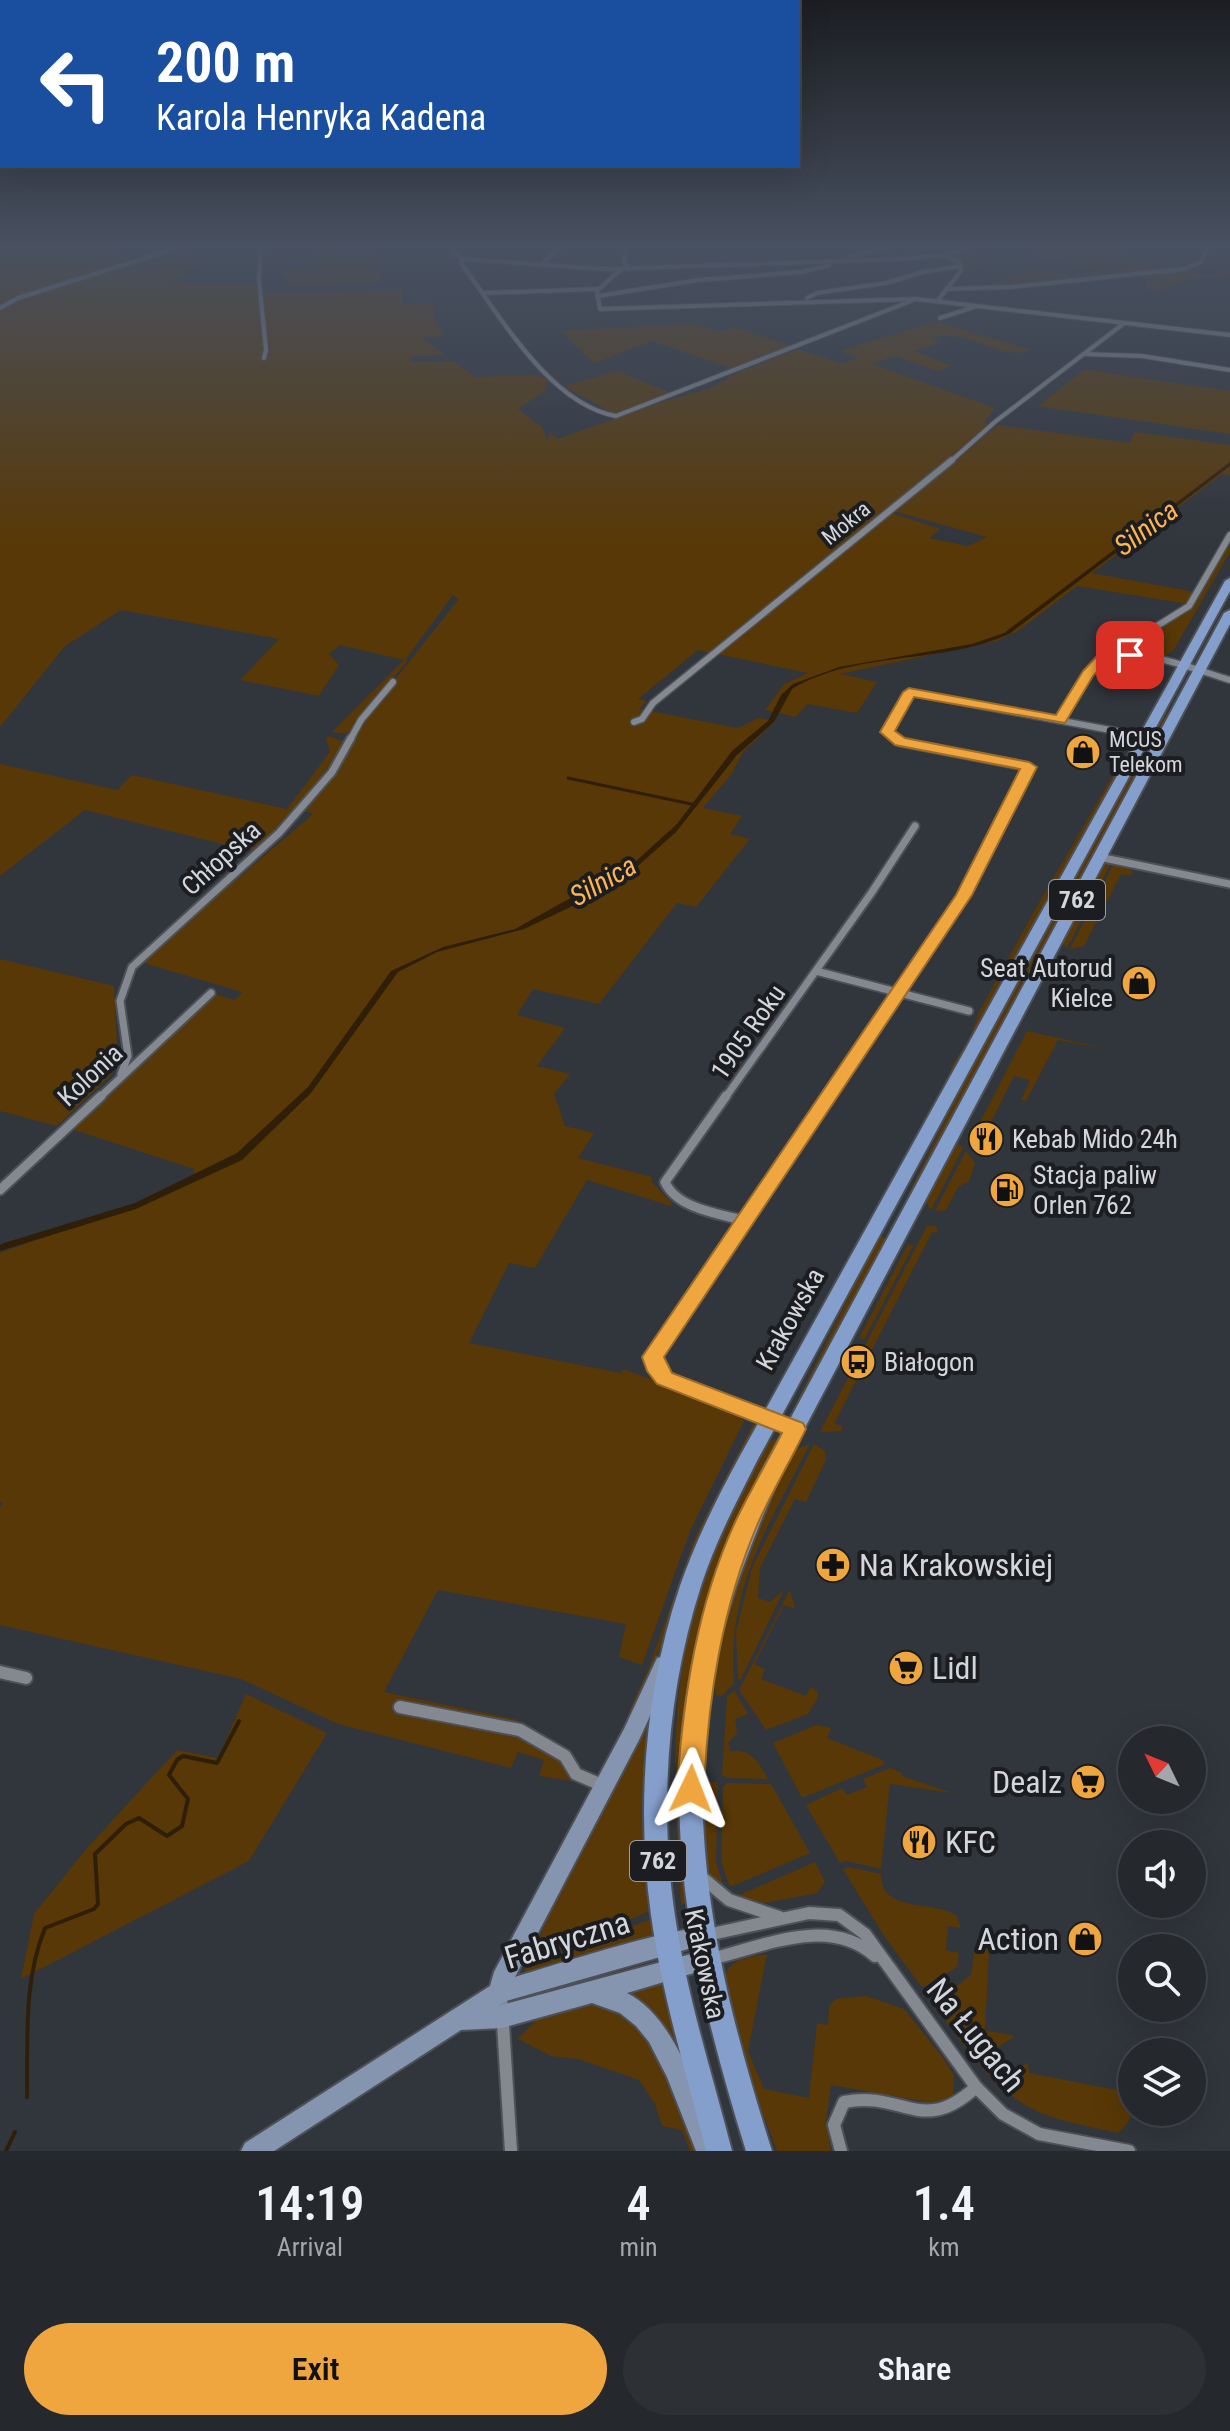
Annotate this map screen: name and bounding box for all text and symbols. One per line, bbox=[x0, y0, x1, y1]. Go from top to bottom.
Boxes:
text: 200 m bbox=[156, 30, 295, 96]
icon: left bbox=[24, 32, 128, 136]
text: Karola Henryka Kadena bbox=[156, 97, 486, 139]
water label: Silnica bbox=[1108, 493, 1184, 563]
street label: Mokra bbox=[817, 496, 875, 550]
pin bbox=[1096, 621, 1164, 689]
icon: arrive bbox=[1108, 633, 1152, 677]
place label: MCUS Telekom bbox=[1109, 727, 1183, 777]
shop icon: MCUS Telekom bbox=[1064, 733, 1102, 771]
street label: Chłopska bbox=[175, 815, 267, 901]
water label: Silnica bbox=[564, 849, 642, 913]
road number: 762 bbox=[1049, 880, 1105, 920]
place label: Seat Autorud Kielce bbox=[980, 953, 1113, 1013]
shop icon: Seat Autorud Kielce bbox=[1120, 964, 1158, 1002]
street label: 1905 Roku bbox=[705, 979, 791, 1085]
street label: Kolonia bbox=[52, 1038, 128, 1112]
restaurant icon: Kebab Mido 24h bbox=[967, 1120, 1005, 1158]
place label: Kebab Mido 24h bbox=[1012, 1124, 1178, 1154]
place label: Stacja paliw Orlen 762 bbox=[1033, 1160, 1157, 1220]
fuel station icon: Stacja paliw Orlen 762 bbox=[988, 1171, 1026, 1209]
street label: Krakowska bbox=[750, 1263, 830, 1375]
bus stop icon: Białogon bbox=[839, 1343, 877, 1381]
place label: Białogon bbox=[884, 1347, 975, 1377]
pharmacy icon: Na Krakowskiej bbox=[814, 1546, 852, 1584]
place label: Na Krakowskiej bbox=[859, 1546, 1053, 1584]
supermarket icon: Lidl bbox=[887, 1649, 925, 1687]
place label: Lidl bbox=[932, 1649, 978, 1687]
north arrow bbox=[1118, 1726, 1206, 1814]
map controls bbox=[1118, 1726, 1206, 2126]
position arrow bbox=[649, 1747, 733, 1831]
place label: Dealz bbox=[992, 1763, 1062, 1801]
supermarket icon: Dealz bbox=[1069, 1763, 1107, 1801]
restaurant icon: KFC bbox=[900, 1823, 938, 1861]
place label: KFC bbox=[945, 1823, 996, 1861]
button: sound bbox=[1118, 1830, 1206, 1918]
road number: 762 bbox=[630, 1841, 686, 1881]
street label: Fabryczna bbox=[500, 1903, 634, 1977]
street label: Krakowska bbox=[679, 1906, 731, 2022]
place label: Action bbox=[977, 1920, 1059, 1958]
shop icon: Action bbox=[1066, 1920, 1104, 1958]
button: search bbox=[1118, 1934, 1206, 2022]
street label: Na Ługach bbox=[919, 1971, 1033, 2099]
button: layers bbox=[1118, 2038, 1206, 2126]
text: 14:19 bbox=[255, 2175, 364, 2232]
text: 4 bbox=[627, 2175, 651, 2232]
text: 1.4 bbox=[913, 2175, 975, 2232]
text: Arrival bbox=[277, 2232, 343, 2262]
text: min bbox=[620, 2232, 658, 2262]
text: km bbox=[928, 2232, 959, 2262]
button: Exit bbox=[24, 2323, 607, 2415]
button: Share bbox=[623, 2323, 1206, 2415]

